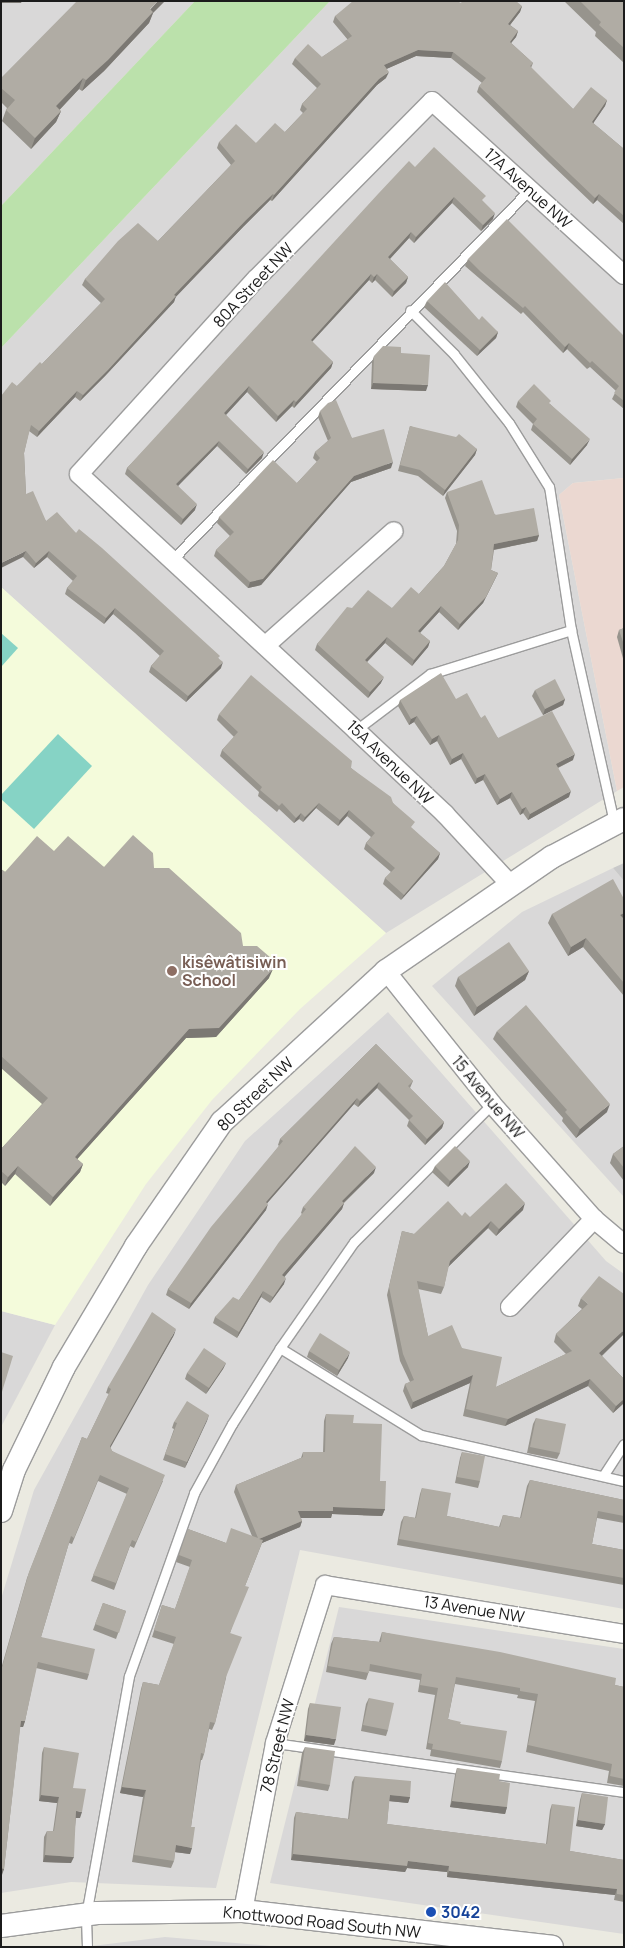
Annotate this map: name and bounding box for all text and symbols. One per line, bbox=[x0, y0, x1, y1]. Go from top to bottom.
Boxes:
street label: 17A Avenue NW bbox=[480, 144, 576, 232]
street label: 80A Street NW bbox=[209, 239, 297, 331]
street label: 15A Avenue NW bbox=[343, 716, 437, 808]
place label: kisêwâtisiwin School bbox=[182, 952, 287, 990]
marker: kisêwâtisiwin School bbox=[166, 965, 178, 977]
street label: 15 Avenue NW bbox=[448, 1052, 528, 1142]
street label: 80 Street NW bbox=[213, 1053, 297, 1135]
street label: 13 Avenue NW bbox=[422, 1592, 526, 1626]
street label: 78 Street NW bbox=[256, 1697, 298, 1795]
street label: Knottwood Road South NW bbox=[222, 1902, 422, 1942]
place label: 3042 bbox=[441, 1902, 480, 1922]
marker: 3042 bbox=[425, 1906, 437, 1918]

